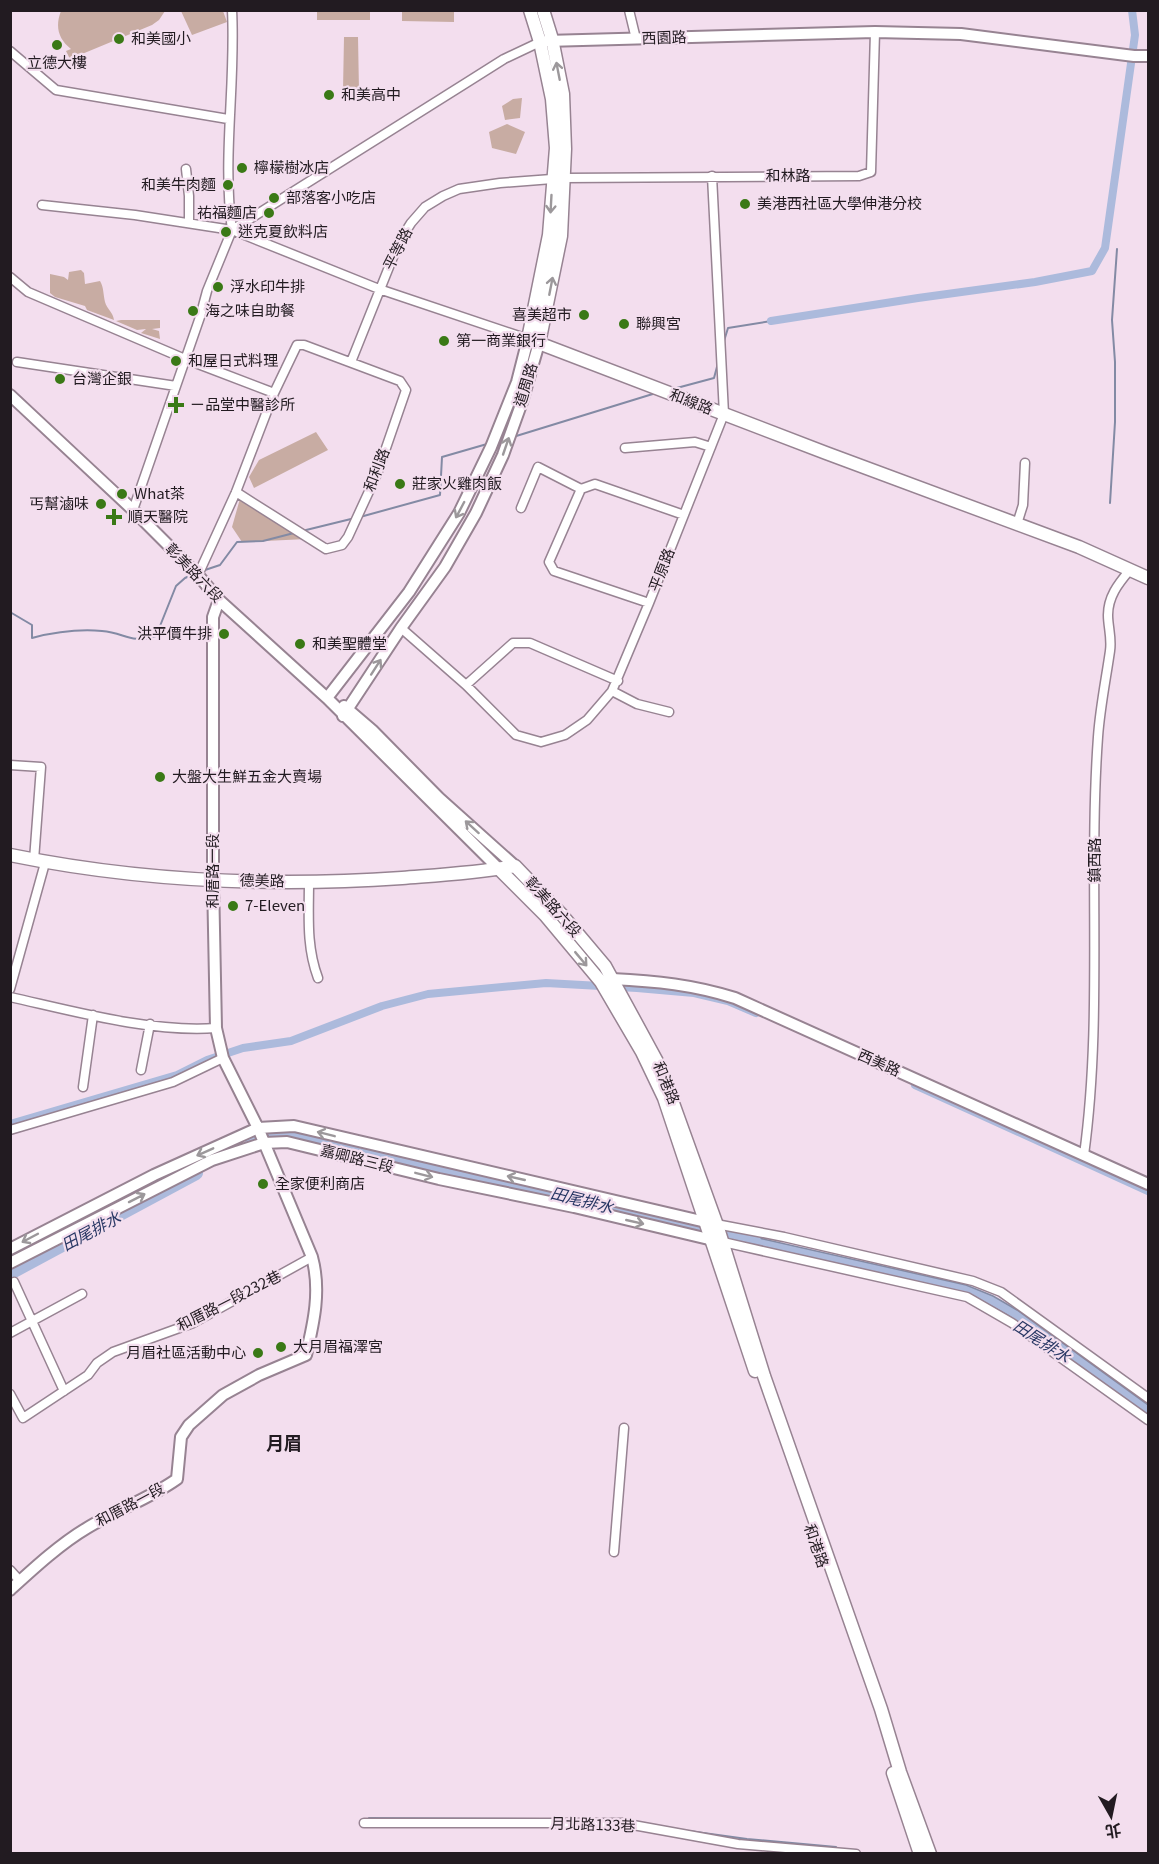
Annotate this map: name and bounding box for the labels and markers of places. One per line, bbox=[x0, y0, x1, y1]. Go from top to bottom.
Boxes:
place label: 和美國小 bbox=[131, 27, 191, 48]
marker: 和美國小 bbox=[112, 32, 126, 46]
marker: 立德大樓 bbox=[50, 38, 64, 52]
place label: 立德大樓 bbox=[27, 51, 87, 72]
place label: 和美高中 bbox=[341, 83, 401, 104]
marker: 和美高中 bbox=[322, 88, 336, 102]
place label: 檸檬樹冰店 bbox=[254, 156, 329, 177]
marker: 檸檬樹冰店 bbox=[235, 161, 249, 175]
place label: 和美牛肉麵 bbox=[141, 173, 216, 194]
marker: 和美牛肉麵 bbox=[221, 178, 235, 192]
place label: 部落客小吃店 bbox=[286, 186, 376, 207]
marker: 部落客小吃店 bbox=[267, 191, 281, 205]
place label: 美港西社區大學伸港分校 bbox=[757, 192, 922, 213]
marker: 美港西社區大學伸港分校 bbox=[738, 197, 752, 211]
place label: 祐福麵店 bbox=[197, 201, 257, 222]
marker: 祐福麵店 bbox=[262, 206, 276, 220]
place label: 迷克夏飲料店 bbox=[238, 220, 328, 241]
marker: 迷克夏飲料店 bbox=[219, 225, 233, 239]
place label: 浮水印牛排 bbox=[230, 275, 305, 296]
marker: 浮水印牛排 bbox=[211, 280, 225, 294]
place label: 海之味自助餐 bbox=[205, 299, 295, 320]
place label: 喜美超市 bbox=[512, 303, 572, 324]
marker: 海之味自助餐 bbox=[186, 304, 200, 318]
marker: 喜美超市 bbox=[577, 308, 591, 322]
place label: 聯興宮 bbox=[636, 312, 681, 333]
marker: 聯興宮 bbox=[617, 317, 631, 331]
place label: 第一商業銀行 bbox=[456, 329, 546, 350]
marker: 第一商業銀行 bbox=[437, 334, 451, 348]
place label: 和屋日式料理 bbox=[188, 349, 278, 370]
marker: 和屋日式料理 bbox=[169, 354, 183, 368]
place label: 台灣企銀 bbox=[72, 367, 132, 388]
marker: 台灣企銀 bbox=[53, 372, 67, 386]
place label: ㄧ品堂中醫診所 bbox=[190, 393, 295, 414]
marker: ㄧ品堂中醫診所 bbox=[167, 396, 185, 414]
place label: 莊家火雞肉飯 bbox=[412, 472, 502, 493]
marker: 莊家火雞肉飯 bbox=[393, 477, 407, 491]
place label: What茶 bbox=[134, 482, 185, 503]
marker: What茶 bbox=[115, 487, 129, 501]
place label: 丐幫滷味 bbox=[29, 492, 89, 513]
marker: 丐幫滷味 bbox=[94, 497, 108, 511]
place label: 順天醫院 bbox=[128, 505, 188, 526]
marker: 順天醫院 bbox=[105, 508, 123, 526]
place label: 洪平價牛排 bbox=[137, 622, 212, 643]
marker: 洪平價牛排 bbox=[217, 627, 231, 641]
place label: 和美聖體堂 bbox=[312, 632, 387, 653]
marker: 和美聖體堂 bbox=[293, 637, 307, 651]
place label: 大盤大生鮮五金大賣場 bbox=[172, 765, 322, 786]
marker: 大盤大生鮮五金大賣場 bbox=[153, 770, 167, 784]
place label: 7-Eleven bbox=[245, 894, 305, 915]
marker: 7-Eleven bbox=[226, 899, 240, 913]
place label: 全家便利商店 bbox=[275, 1172, 365, 1193]
marker: 全家便利商店 bbox=[256, 1177, 270, 1191]
place label: 大月眉福澤宮 bbox=[293, 1335, 383, 1356]
marker: 大月眉福澤宮 bbox=[274, 1340, 288, 1354]
place label: 月眉社區活動中心 bbox=[126, 1341, 246, 1362]
marker: 月眉社區活動中心 bbox=[251, 1346, 265, 1360]

